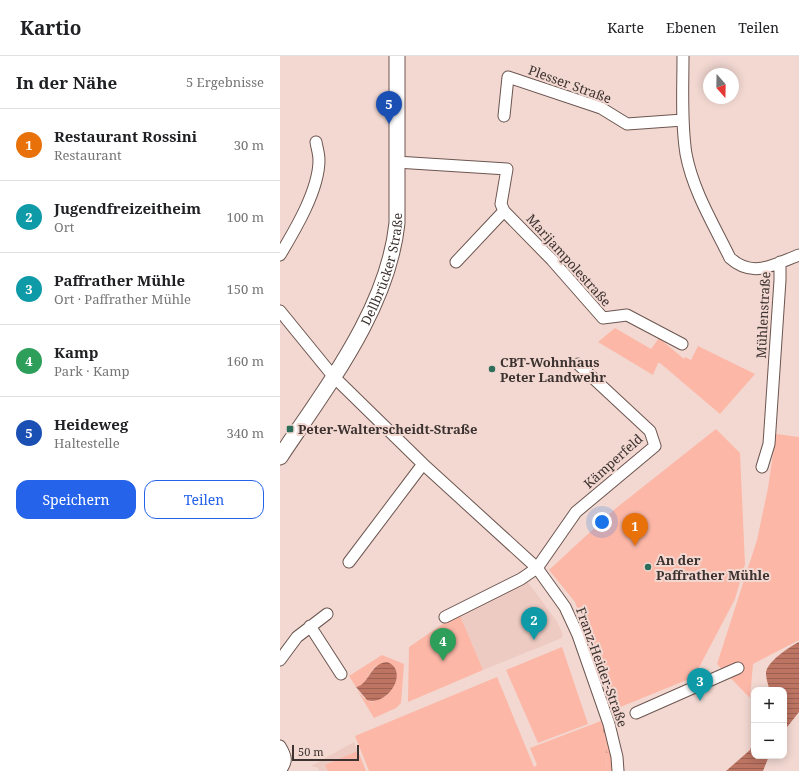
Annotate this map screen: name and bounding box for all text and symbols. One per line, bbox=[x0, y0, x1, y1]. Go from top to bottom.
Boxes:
text: Kartio bbox=[20, 15, 81, 41]
text: Karte bbox=[607, 18, 644, 37]
text: Ebenen bbox=[666, 18, 716, 37]
text: Teilen bbox=[738, 18, 779, 37]
street label: Plesser Straße bbox=[526, 61, 614, 107]
north arrow bbox=[703, 68, 739, 104]
text: In der Nähe bbox=[16, 71, 117, 94]
text: 5 Ergebnisse bbox=[186, 73, 264, 91]
pin: 5 bbox=[376, 91, 402, 124]
text: Restaurant Rossini bbox=[54, 126, 197, 146]
text: 1 bbox=[25, 136, 33, 154]
text: 30 m bbox=[234, 136, 264, 154]
text: Restaurant bbox=[54, 146, 122, 164]
text: Jugendfreizeitheim bbox=[54, 198, 201, 218]
text: 2 bbox=[25, 208, 33, 226]
text: 100 m bbox=[227, 208, 264, 226]
street label: Marijampolestraße bbox=[523, 210, 615, 310]
street label: Dellbrücker Straße bbox=[356, 213, 406, 328]
text: Ort bbox=[54, 218, 74, 236]
text: Paffrather Mühle bbox=[54, 270, 185, 290]
street label: Mühlenstraße bbox=[752, 271, 774, 359]
text: 3 bbox=[25, 280, 33, 298]
text: 150 m bbox=[227, 280, 264, 298]
text: Ort · Paffrather Mühle bbox=[54, 290, 191, 308]
text: Kamp bbox=[54, 342, 98, 362]
text: 4 bbox=[25, 352, 33, 370]
text: 160 m bbox=[227, 352, 264, 370]
place label: CBT-Wohnhaus Peter Landwehr bbox=[500, 353, 606, 386]
text: Park · Kamp bbox=[54, 362, 130, 380]
marker: CBT-Wohnhaus Peter Landwehr bbox=[487, 364, 497, 374]
text: Heideweg bbox=[54, 414, 128, 434]
place label: Peter-Walterscheidt-Straße bbox=[298, 420, 477, 438]
text: 5 bbox=[25, 424, 33, 442]
text: 340 m bbox=[227, 424, 264, 442]
marker: Peter-Walterscheidt-Straße bbox=[285, 424, 295, 434]
street label: Kämperfeld bbox=[580, 430, 646, 492]
text: Haltestelle bbox=[54, 434, 120, 452]
button: Speichern bbox=[16, 480, 136, 519]
button: Teilen bbox=[144, 480, 264, 519]
your location bbox=[592, 512, 612, 532]
pin: 1 bbox=[622, 513, 648, 546]
place label: An der Paffrather Mühle bbox=[656, 551, 770, 584]
marker: An der Paffrather Mühle bbox=[643, 562, 653, 572]
street label: Franz-Heider-Straße bbox=[572, 604, 632, 730]
pin: 2 bbox=[521, 607, 547, 640]
pin: 4 bbox=[430, 628, 456, 661]
pin: 3 bbox=[687, 668, 713, 701]
map controls bbox=[751, 687, 787, 759]
button: + bbox=[751, 687, 787, 723]
button: − bbox=[751, 723, 787, 759]
scale bar bbox=[292, 743, 359, 762]
text: 50 m bbox=[298, 744, 324, 759]

